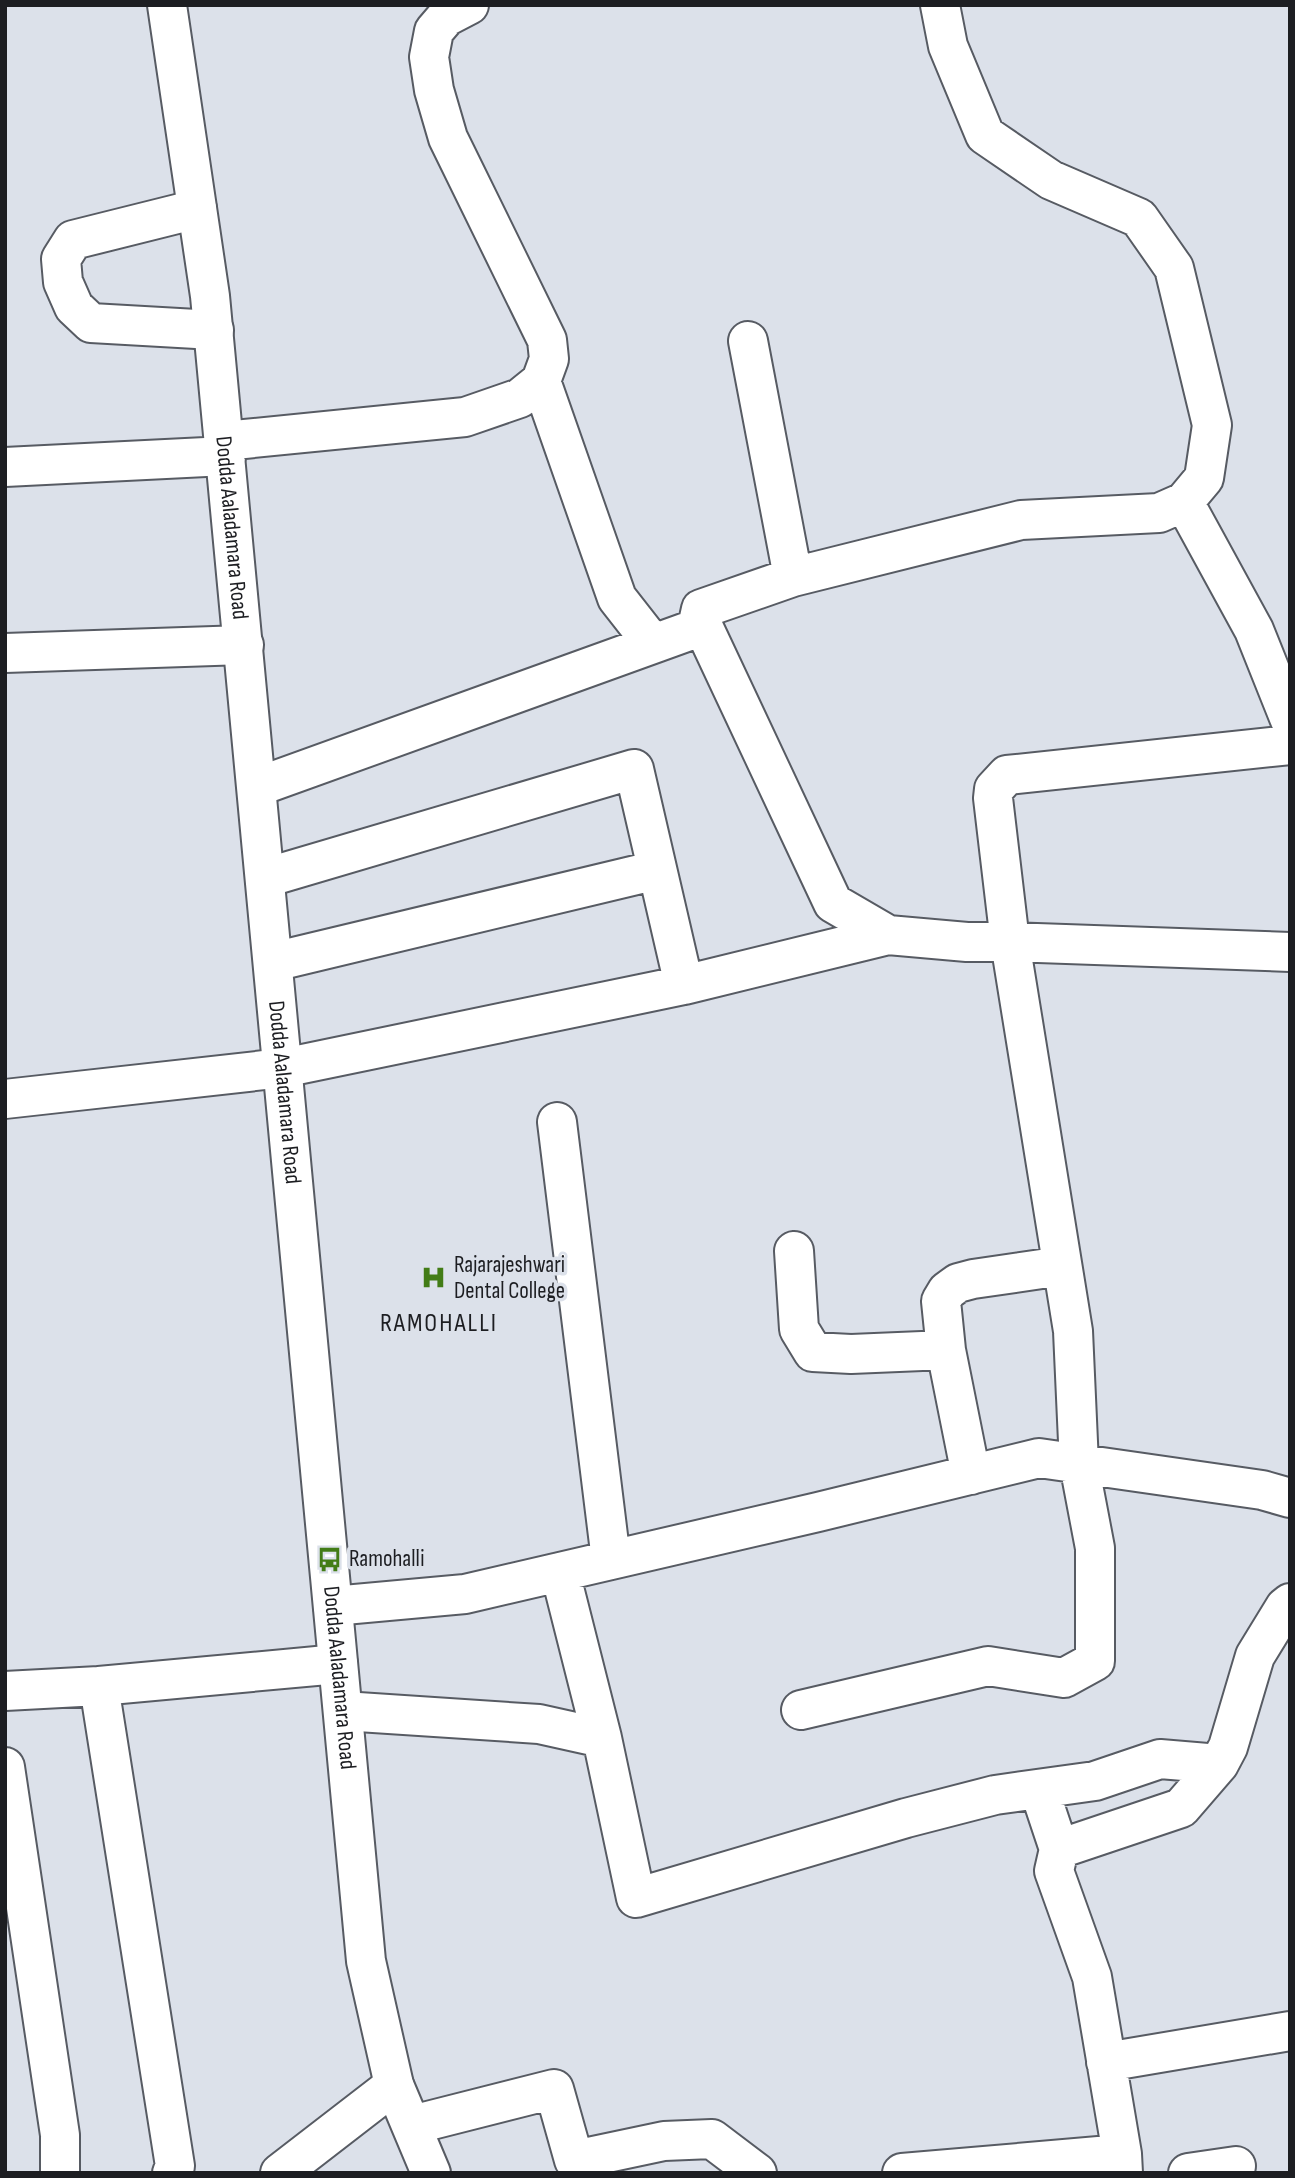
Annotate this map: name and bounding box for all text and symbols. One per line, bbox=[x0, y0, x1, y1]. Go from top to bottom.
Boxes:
street label: Dodda Aaladamara Road bbox=[209, 435, 254, 621]
street label: Dodda Aaladamara Road bbox=[262, 999, 307, 1185]
place label: Rajarajeshwari Dental College bbox=[454, 1251, 565, 1305]
hospital icon: Rajarajeshwari Dental College bbox=[420, 1264, 448, 1292]
district label: RAMOHALLI bbox=[380, 1308, 498, 1339]
bus stop icon: Ramohalli bbox=[315, 1545, 343, 1573]
place label: Ramohalli bbox=[349, 1545, 425, 1573]
street label: Dodda Aaladamara Road bbox=[317, 1585, 362, 1771]

